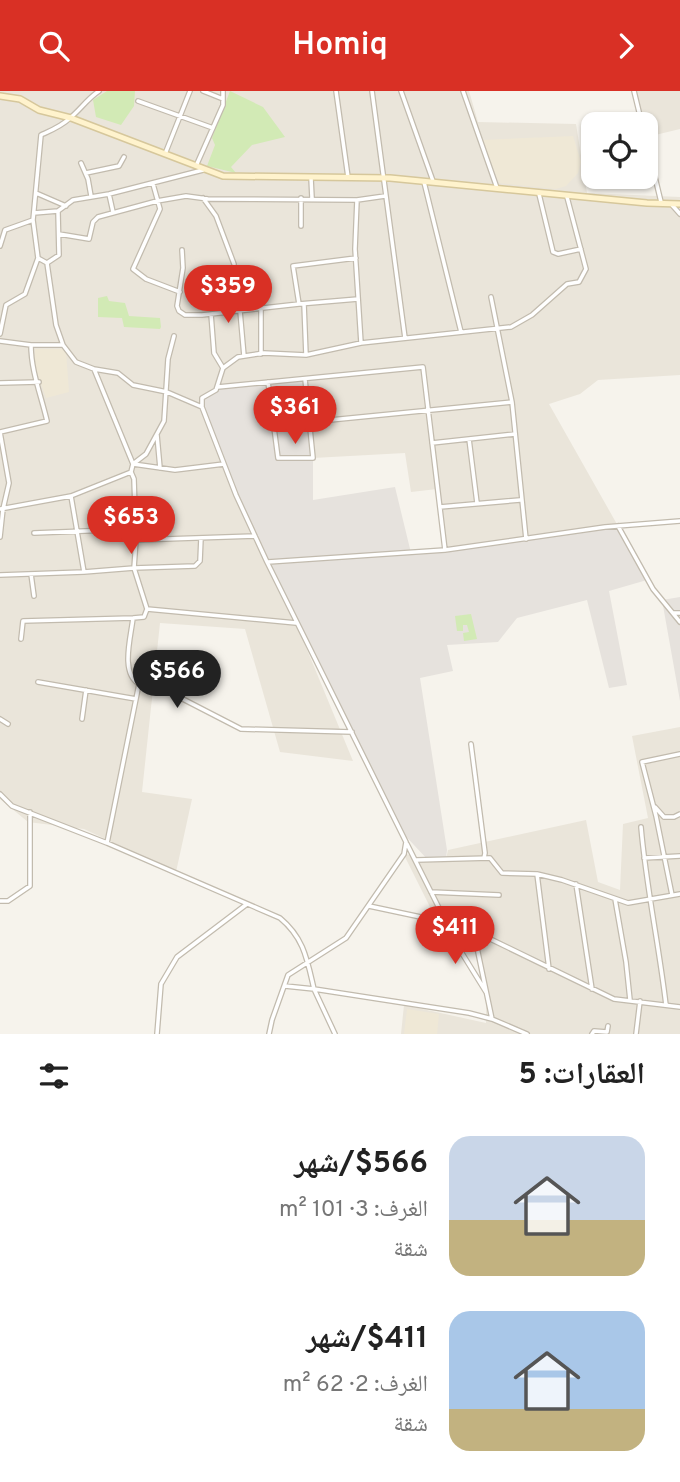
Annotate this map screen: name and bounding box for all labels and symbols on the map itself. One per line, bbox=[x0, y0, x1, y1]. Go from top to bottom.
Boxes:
pin: $359 bbox=[187, 265, 269, 325]
pin: $361 bbox=[254, 387, 336, 446]
pin: $653 bbox=[90, 497, 172, 556]
pin: $566 bbox=[136, 651, 218, 710]
pin: $411 bbox=[414, 907, 496, 966]

